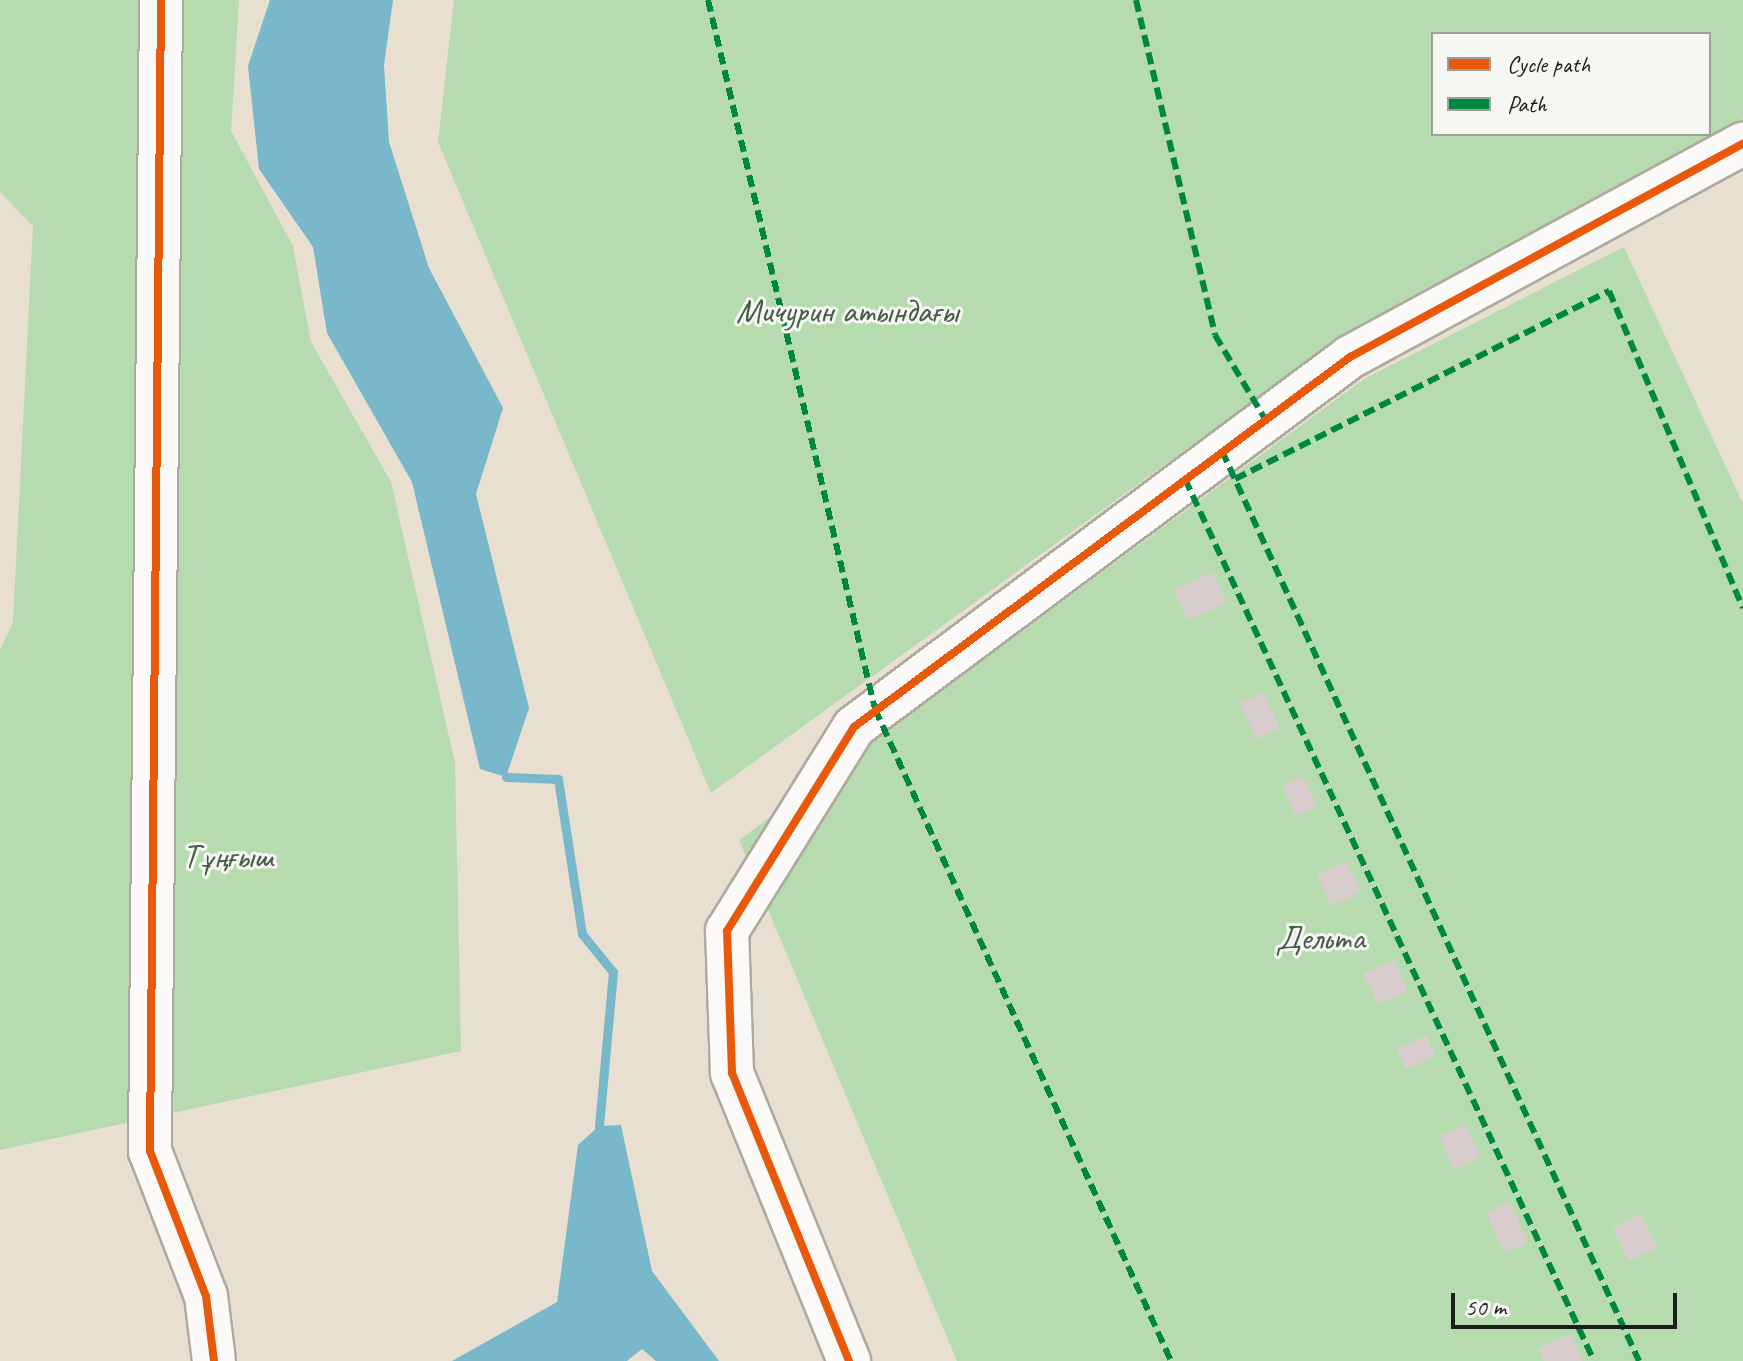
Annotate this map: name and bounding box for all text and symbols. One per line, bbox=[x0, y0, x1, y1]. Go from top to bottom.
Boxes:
legend bbox=[1431, 32, 1711, 136]
text: Cycle path bbox=[1507, 49, 1590, 79]
text: Path bbox=[1507, 89, 1547, 119]
park label: Мичурин атындағы bbox=[736, 291, 958, 331]
park label: Тұңғыш bbox=[182, 836, 274, 876]
park label: Дельта bbox=[1275, 918, 1365, 958]
scale bar bbox=[1455, 1277, 1681, 1327]
text: 50 m bbox=[1465, 1292, 1506, 1322]

